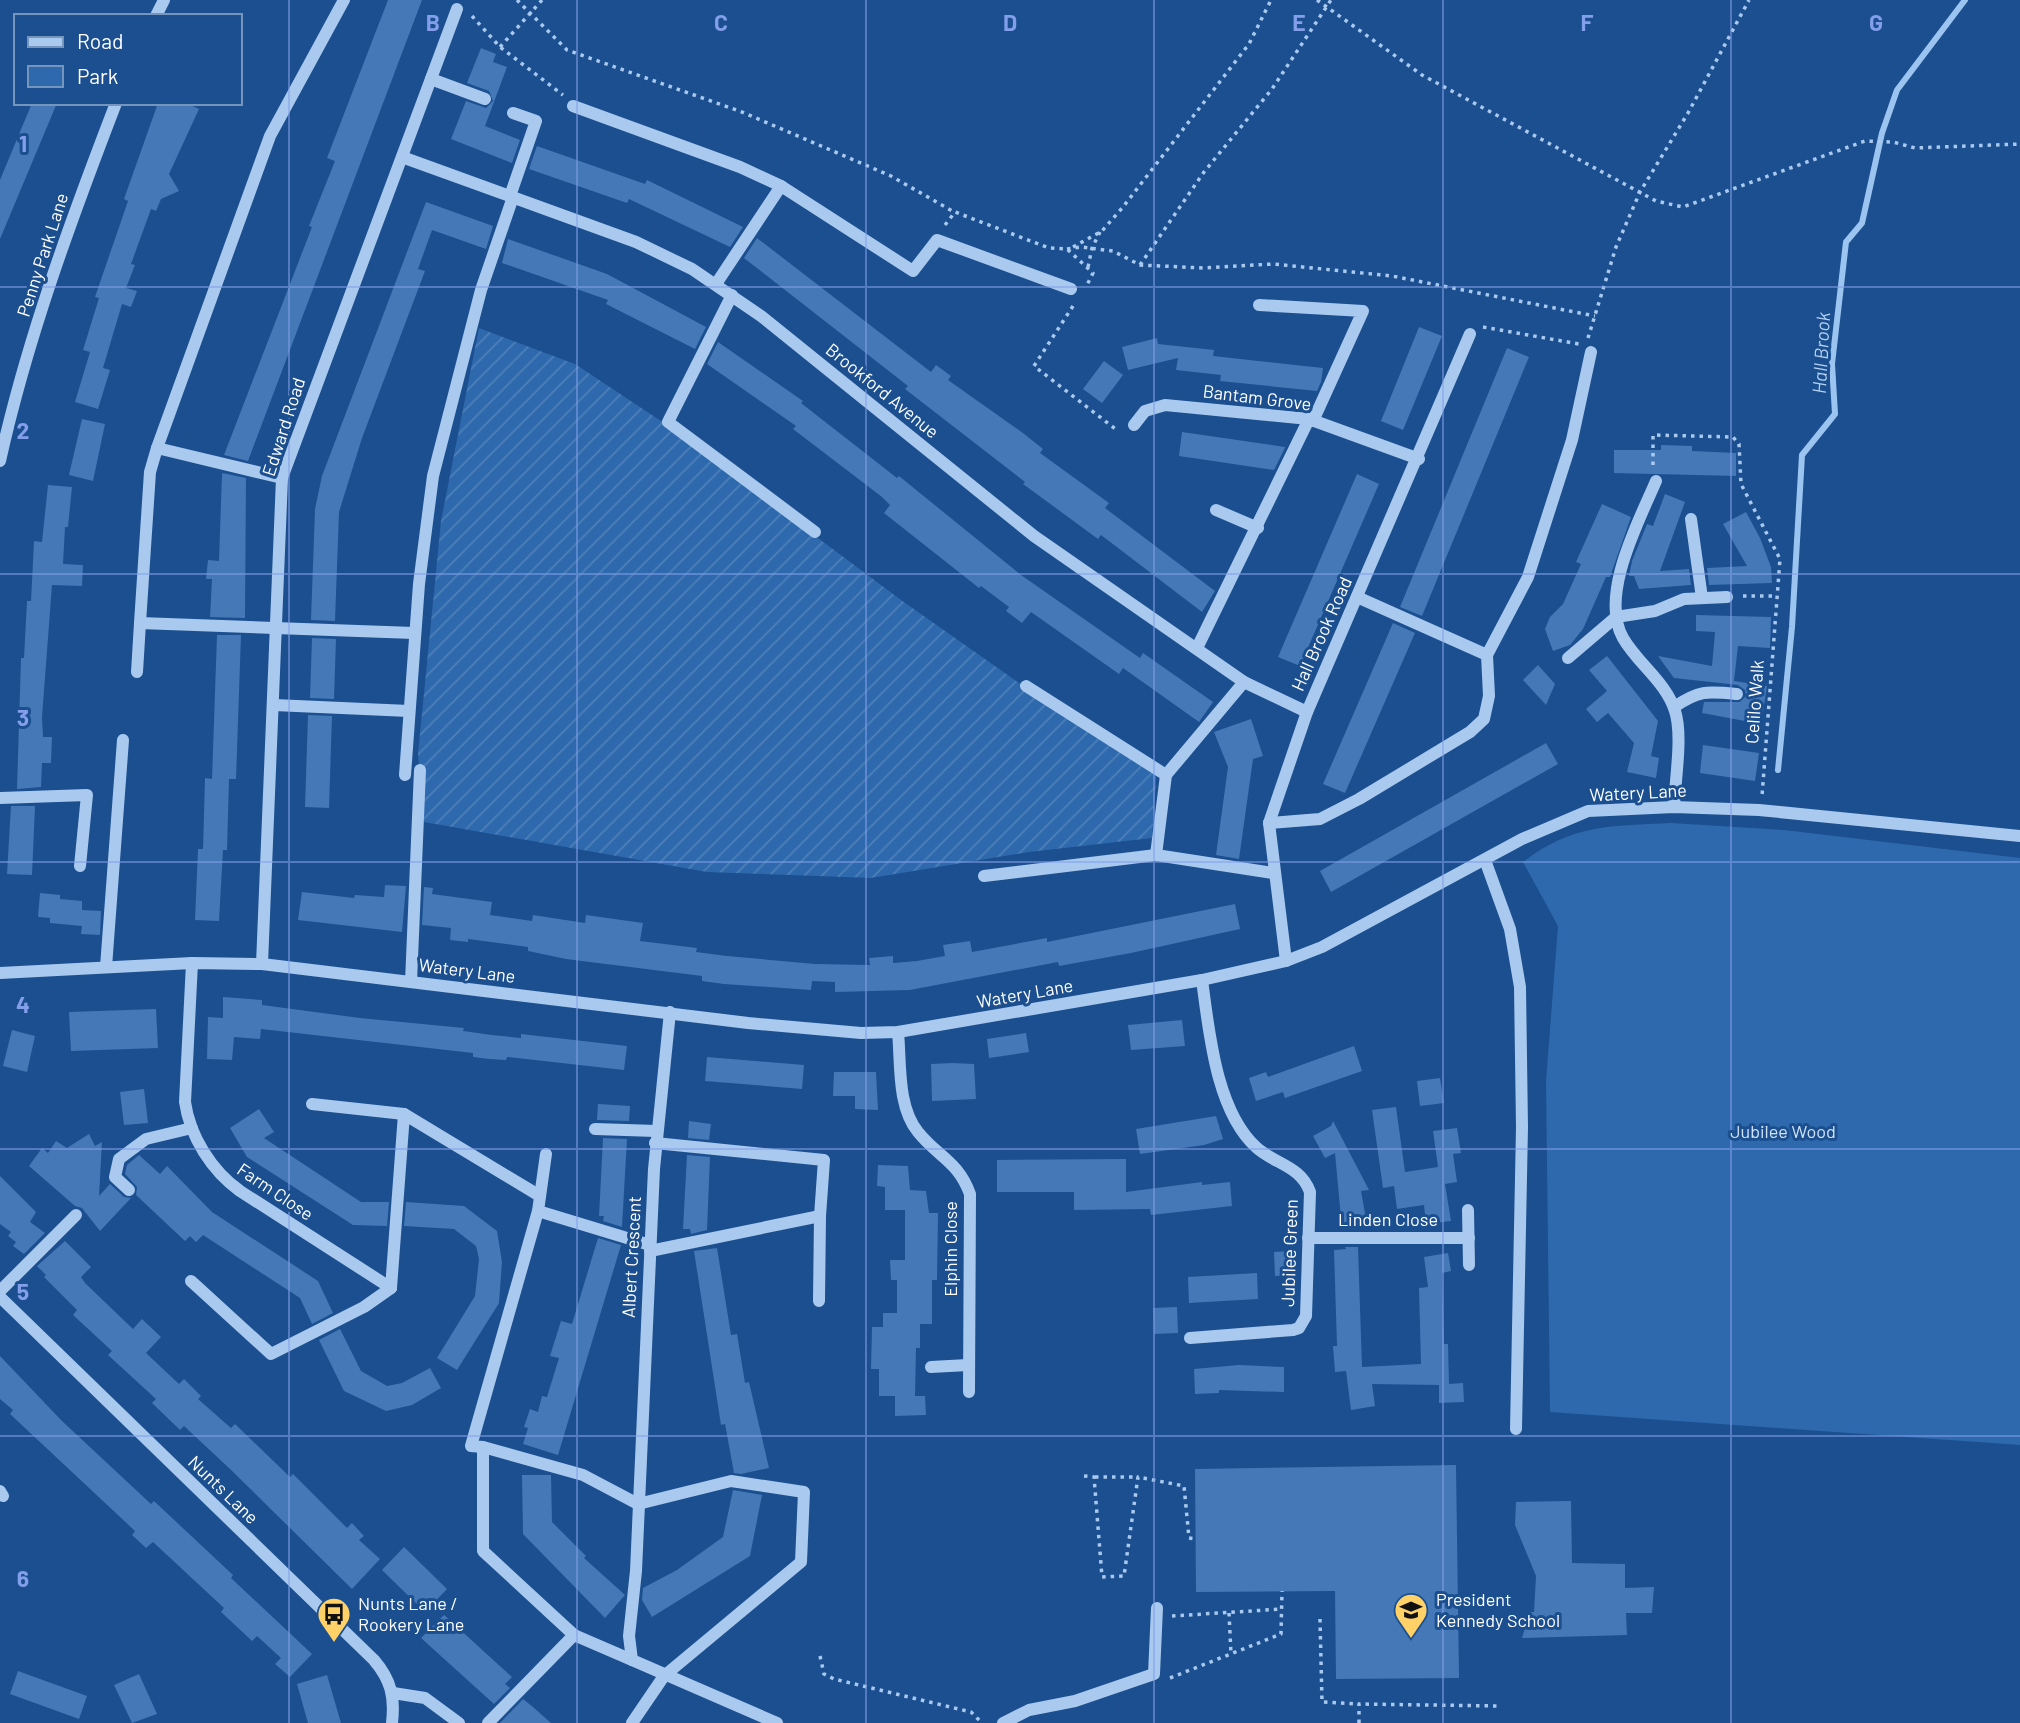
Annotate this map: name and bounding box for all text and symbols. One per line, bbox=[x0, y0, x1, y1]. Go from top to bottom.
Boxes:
text: B bbox=[426, 8, 440, 36]
text: C bbox=[714, 8, 728, 36]
text: D bbox=[1003, 8, 1017, 36]
text: E bbox=[1292, 8, 1306, 36]
text: F bbox=[1581, 8, 1594, 36]
text: G bbox=[1869, 8, 1883, 36]
legend bbox=[14, 14, 242, 105]
text: Road bbox=[77, 28, 123, 53]
text: Park bbox=[77, 63, 118, 88]
text: 1 bbox=[19, 129, 27, 157]
street label: Penny Park Lane bbox=[12, 190, 72, 319]
water label: Hall Brook bbox=[1807, 311, 1834, 394]
street label: Brookford Avenue bbox=[822, 338, 944, 442]
street label: Edward Road bbox=[257, 375, 309, 479]
street label: Bantam Grove bbox=[1202, 379, 1313, 415]
text: 2 bbox=[17, 416, 29, 444]
street label: Hall Brook Road bbox=[1286, 573, 1356, 694]
street label: Celilo Walk bbox=[1740, 659, 1768, 745]
text: 3 bbox=[17, 703, 29, 731]
street label: Watery Lane bbox=[1589, 778, 1687, 806]
street label: Watery Lane bbox=[417, 953, 517, 987]
street label: Watery Lane bbox=[975, 974, 1075, 1012]
text: 4 bbox=[16, 990, 30, 1018]
park label: Jubilee Wood bbox=[1730, 1120, 1836, 1142]
street label: Farm Close bbox=[233, 1158, 318, 1225]
street label: Albert Crescent bbox=[617, 1195, 645, 1318]
street label: Jubilee Green bbox=[1276, 1199, 1302, 1307]
street label: Elphin Close bbox=[939, 1201, 961, 1297]
street label: Linden Close bbox=[1338, 1208, 1438, 1230]
text: 5 bbox=[17, 1277, 29, 1305]
street label: Nunts Lane bbox=[184, 1450, 263, 1528]
text: 6 bbox=[17, 1564, 29, 1592]
place label: President Kennedy School bbox=[1436, 1588, 1560, 1631]
school or university icon: President Kennedy School bbox=[1392, 1591, 1430, 1640]
place label: Nunts Lane / Rookery Lane bbox=[358, 1592, 464, 1635]
bus stop icon: Nunts Lane / Rookery Lane bbox=[315, 1595, 353, 1644]

